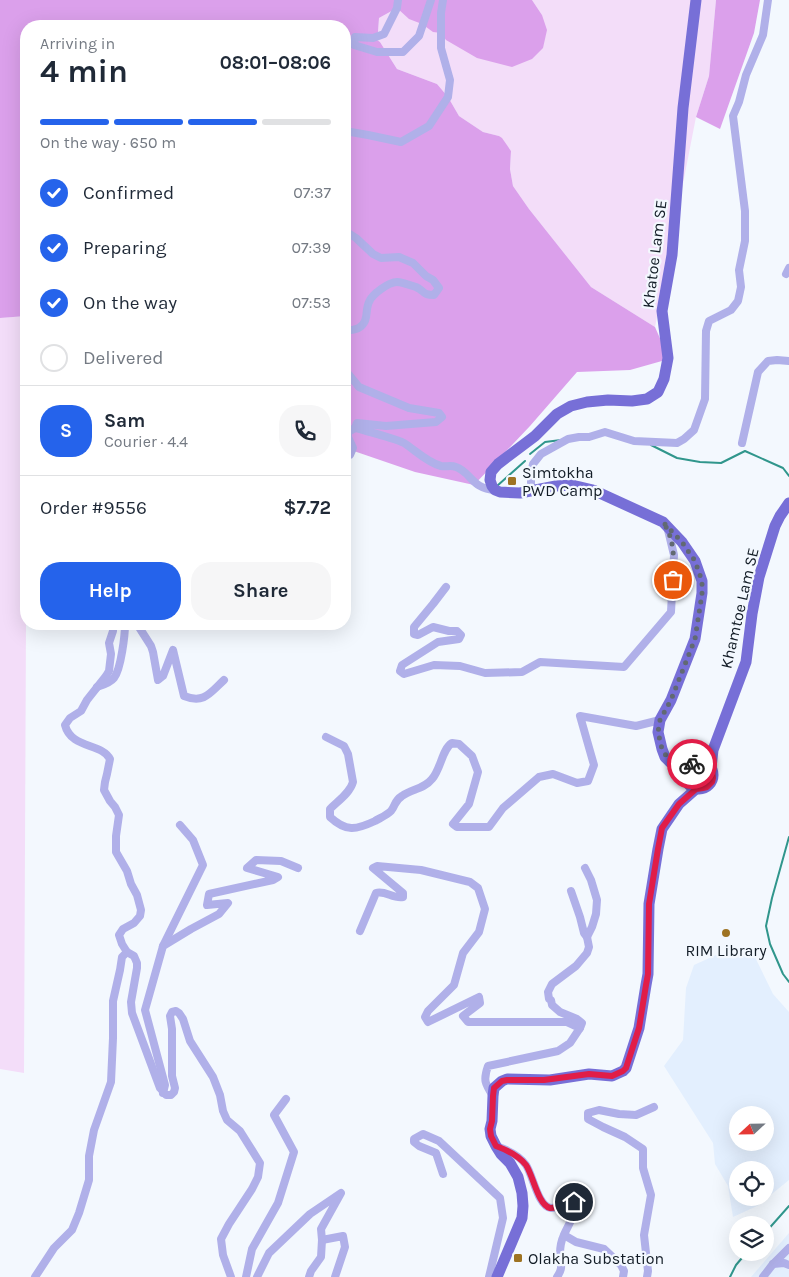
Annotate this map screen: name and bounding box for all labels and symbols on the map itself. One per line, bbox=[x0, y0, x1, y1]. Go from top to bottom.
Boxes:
street label: Khatoe Lam SE bbox=[638, 199, 671, 309]
place label: Simtokha PWD Camp bbox=[522, 463, 602, 500]
marker: Simtokha PWD Camp bbox=[506, 475, 518, 487]
street label: Khamtoe Lam SE bbox=[716, 546, 763, 670]
pin bbox=[652, 559, 694, 601]
courier bbox=[667, 739, 717, 789]
marker: RIM Library bbox=[720, 927, 732, 939]
place label: RIM Library bbox=[685, 941, 767, 960]
north arrow bbox=[729, 1106, 774, 1151]
pin bbox=[553, 1181, 595, 1223]
place label: Olakha Substation bbox=[528, 1249, 664, 1268]
marker: Olakha Substation bbox=[512, 1252, 524, 1264]

